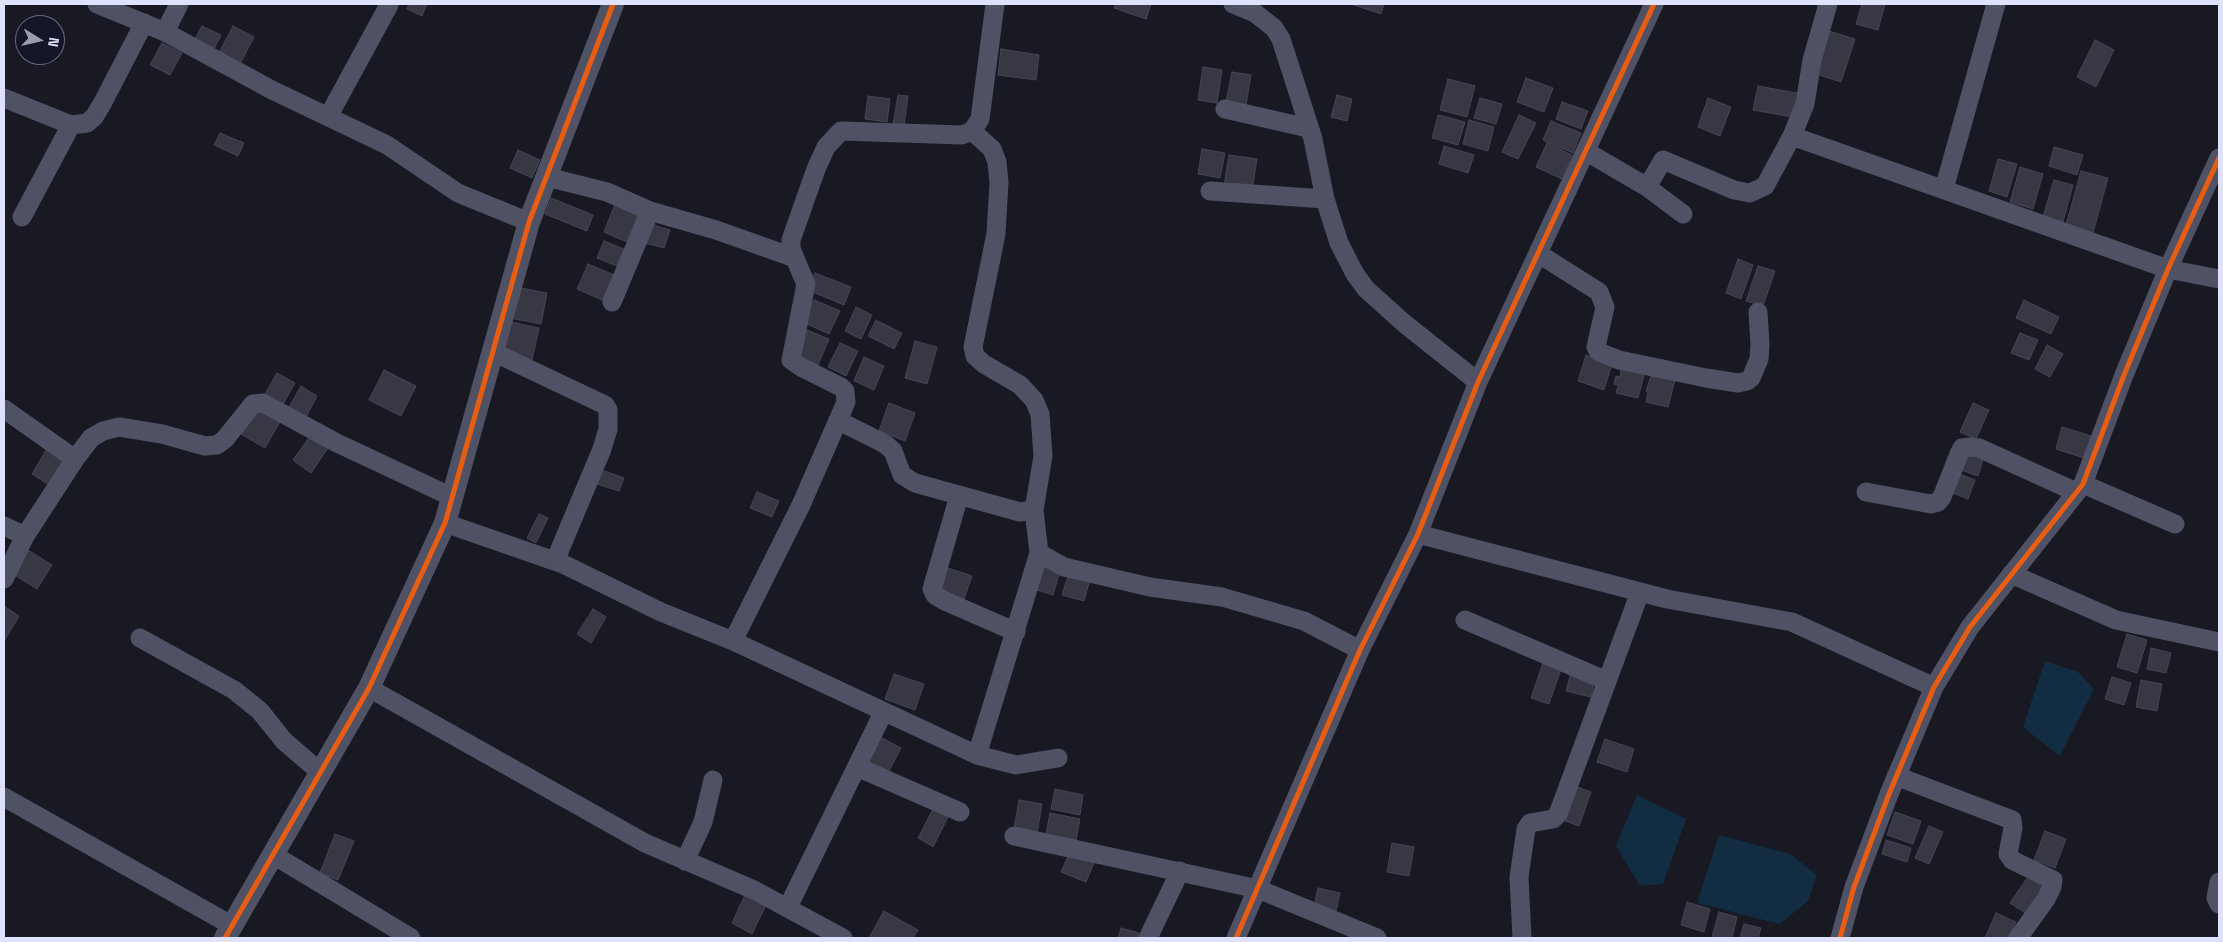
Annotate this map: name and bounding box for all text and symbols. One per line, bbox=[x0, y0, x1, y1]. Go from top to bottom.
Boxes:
north arrow bbox=[15, 15, 65, 65]
text: N bbox=[44, 36, 63, 48]

